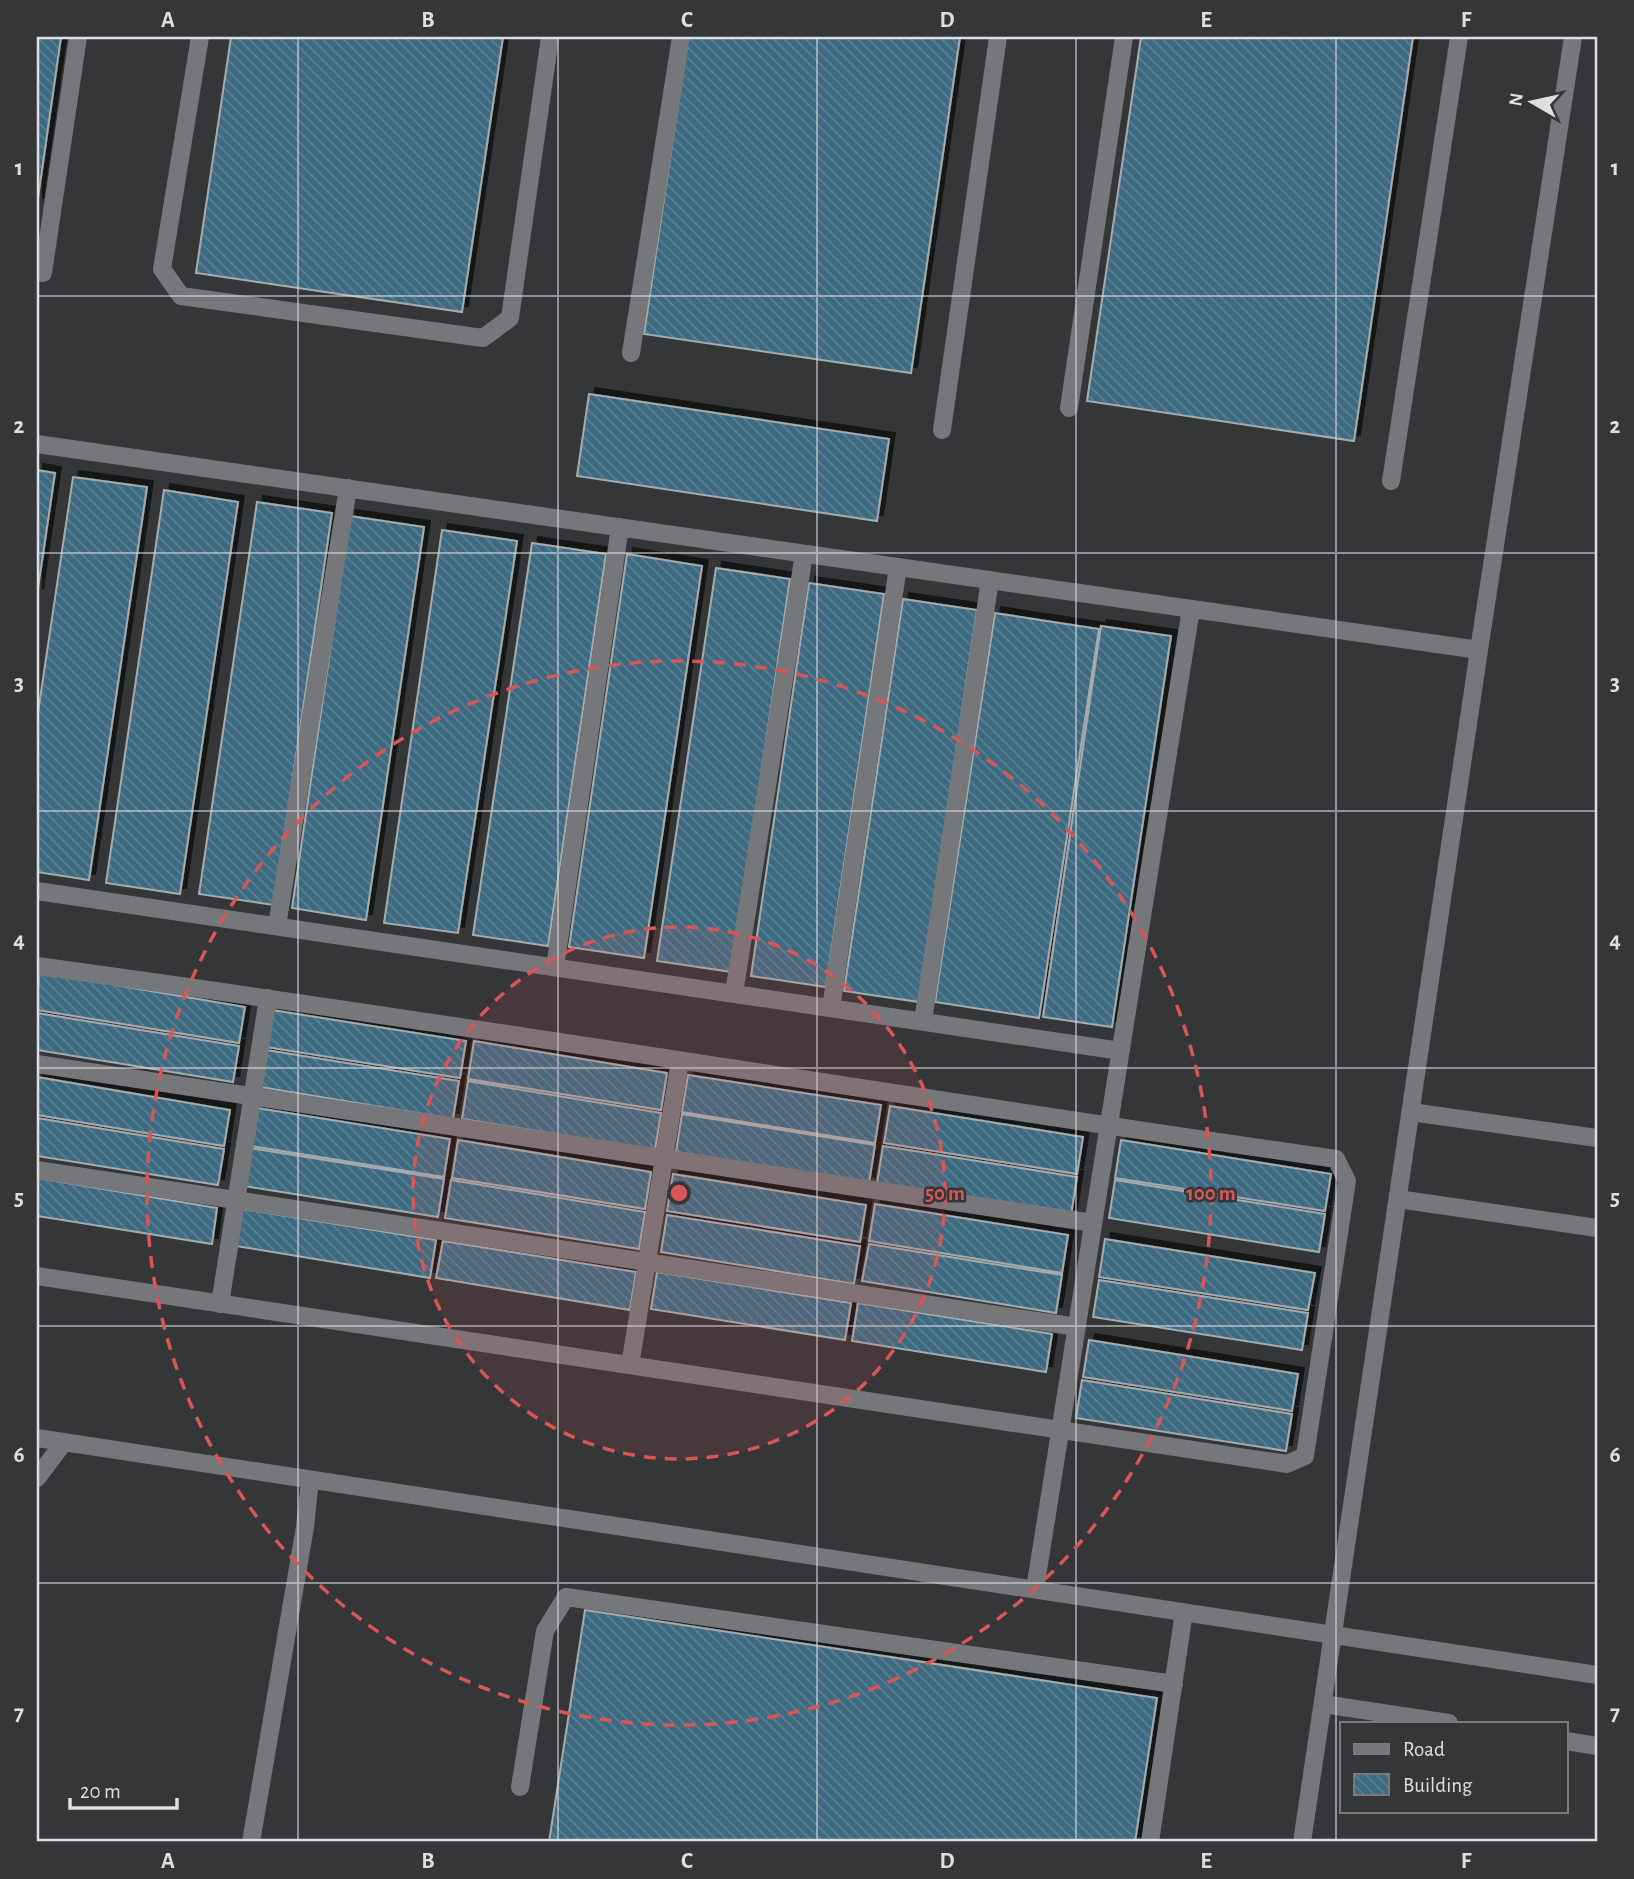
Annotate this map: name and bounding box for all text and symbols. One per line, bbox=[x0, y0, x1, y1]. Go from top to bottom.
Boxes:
text: A bbox=[161, 9, 175, 32]
text: B bbox=[421, 9, 435, 32]
text: C bbox=[681, 9, 693, 32]
text: D bbox=[939, 9, 955, 32]
text: E bbox=[1200, 9, 1212, 32]
text: F bbox=[1461, 9, 1472, 32]
north arrow bbox=[1498, 66, 1568, 136]
text: N bbox=[1506, 92, 1527, 108]
text: 1 bbox=[15, 157, 23, 180]
text: 1 bbox=[1611, 157, 1619, 180]
text: 2 bbox=[14, 415, 25, 438]
text: 2 bbox=[1610, 415, 1621, 438]
text: 3 bbox=[14, 672, 24, 695]
text: 3 bbox=[1610, 672, 1620, 695]
text: 4 bbox=[13, 929, 25, 952]
text: 4 bbox=[1609, 929, 1621, 952]
centre of rings bbox=[667, 1181, 691, 1205]
text: 50 m bbox=[925, 1183, 965, 1204]
text: 100 m bbox=[1186, 1183, 1236, 1204]
text: 5 bbox=[14, 1187, 24, 1210]
text: 5 bbox=[1610, 1187, 1620, 1210]
text: 6 bbox=[13, 1444, 25, 1467]
text: 6 bbox=[1609, 1444, 1621, 1467]
text: 7 bbox=[14, 1702, 24, 1725]
text: 7 bbox=[1610, 1702, 1620, 1725]
legend bbox=[1340, 1722, 1568, 1812]
text: Road bbox=[1403, 1739, 1445, 1760]
scale bar bbox=[70, 1767, 177, 1811]
text: Building bbox=[1403, 1775, 1473, 1796]
text: 20 m bbox=[80, 1781, 121, 1802]
text: A bbox=[161, 1850, 175, 1873]
text: B bbox=[421, 1850, 435, 1873]
text: C bbox=[681, 1850, 693, 1873]
text: D bbox=[939, 1850, 955, 1873]
text: E bbox=[1200, 1850, 1212, 1873]
text: F bbox=[1461, 1850, 1472, 1873]

